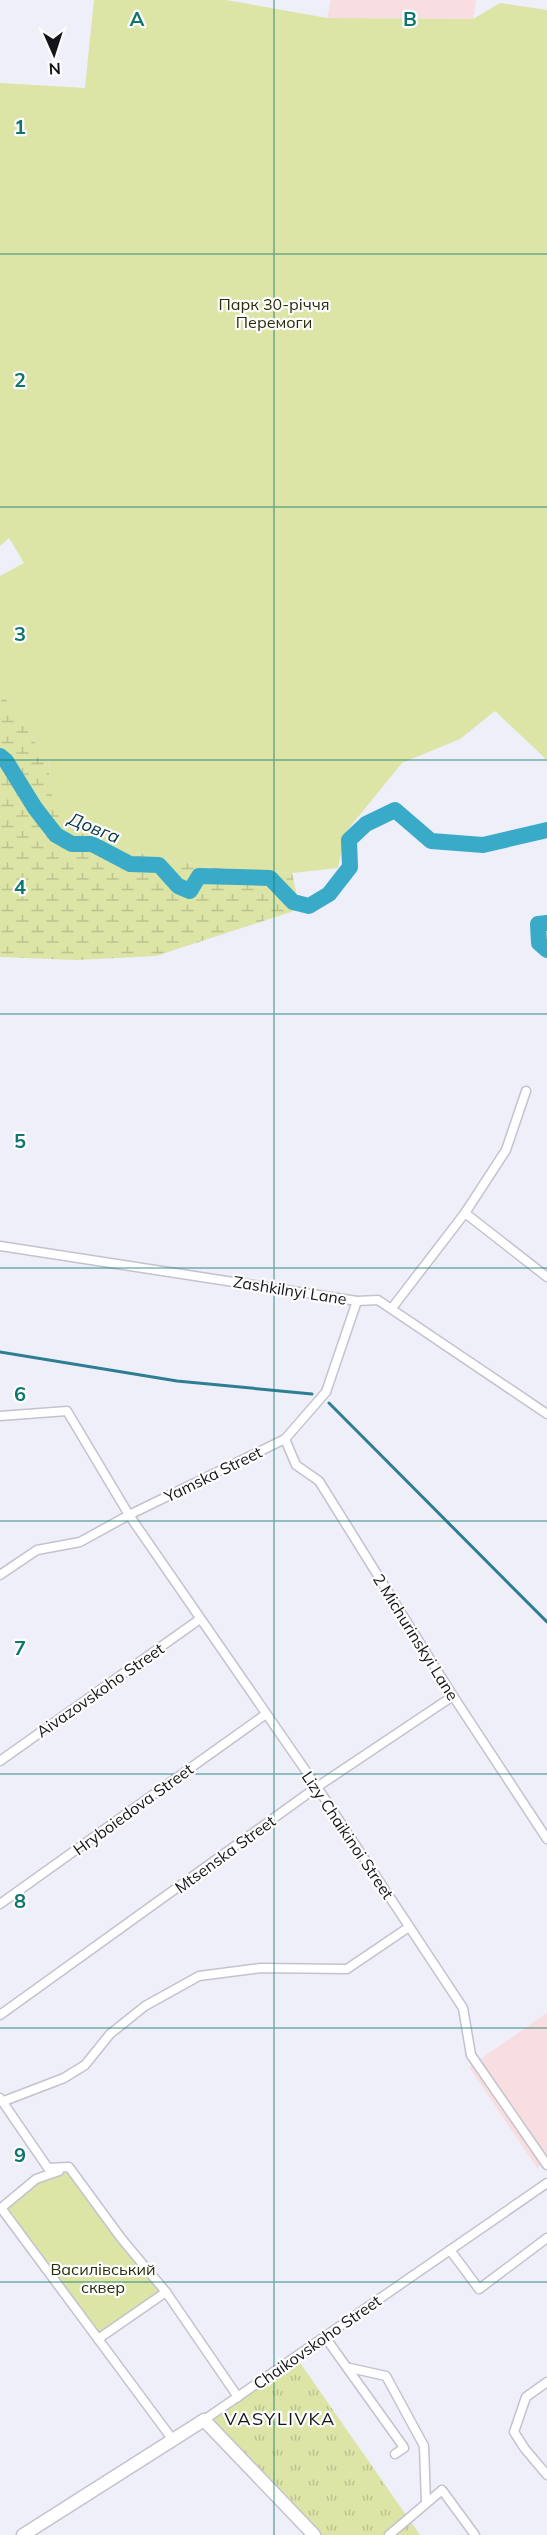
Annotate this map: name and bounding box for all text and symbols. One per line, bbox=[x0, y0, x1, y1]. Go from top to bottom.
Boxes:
text: A bbox=[130, 6, 145, 31]
text: B bbox=[403, 6, 417, 31]
north arrow bbox=[24, 24, 84, 84]
text: N bbox=[48, 59, 61, 79]
text: 1 bbox=[14, 114, 26, 139]
park label: Парк 30-річчя Перемоги bbox=[218, 294, 330, 332]
text: 2 bbox=[14, 367, 26, 392]
text: 3 bbox=[14, 621, 26, 646]
water label: Довга bbox=[64, 806, 124, 848]
text: 4 bbox=[14, 874, 26, 899]
text: 5 bbox=[14, 1128, 26, 1153]
street label: Zashkilnyi Lane bbox=[232, 1271, 348, 1309]
text: 6 bbox=[14, 1381, 26, 1406]
street label: Yamska Street bbox=[160, 1442, 265, 1507]
street label: 2 Michurinskyi Lane bbox=[369, 1570, 463, 1704]
text: 7 bbox=[14, 1635, 26, 1660]
street label: Aivazovskoho Street bbox=[32, 1638, 168, 1742]
street label: Hryboiedova Street bbox=[69, 1759, 197, 1859]
street label: Lizy Chaikinoi Street bbox=[298, 1767, 398, 1903]
street label: Mtsenska Street bbox=[171, 1811, 280, 1897]
text: 8 bbox=[14, 1888, 26, 1913]
text: 9 bbox=[14, 2142, 26, 2167]
park label: Василівський сквер bbox=[50, 2259, 156, 2297]
street label: Chaikovskoho Street bbox=[249, 2290, 385, 2394]
district label: VASYLIVKA bbox=[224, 2407, 336, 2430]

